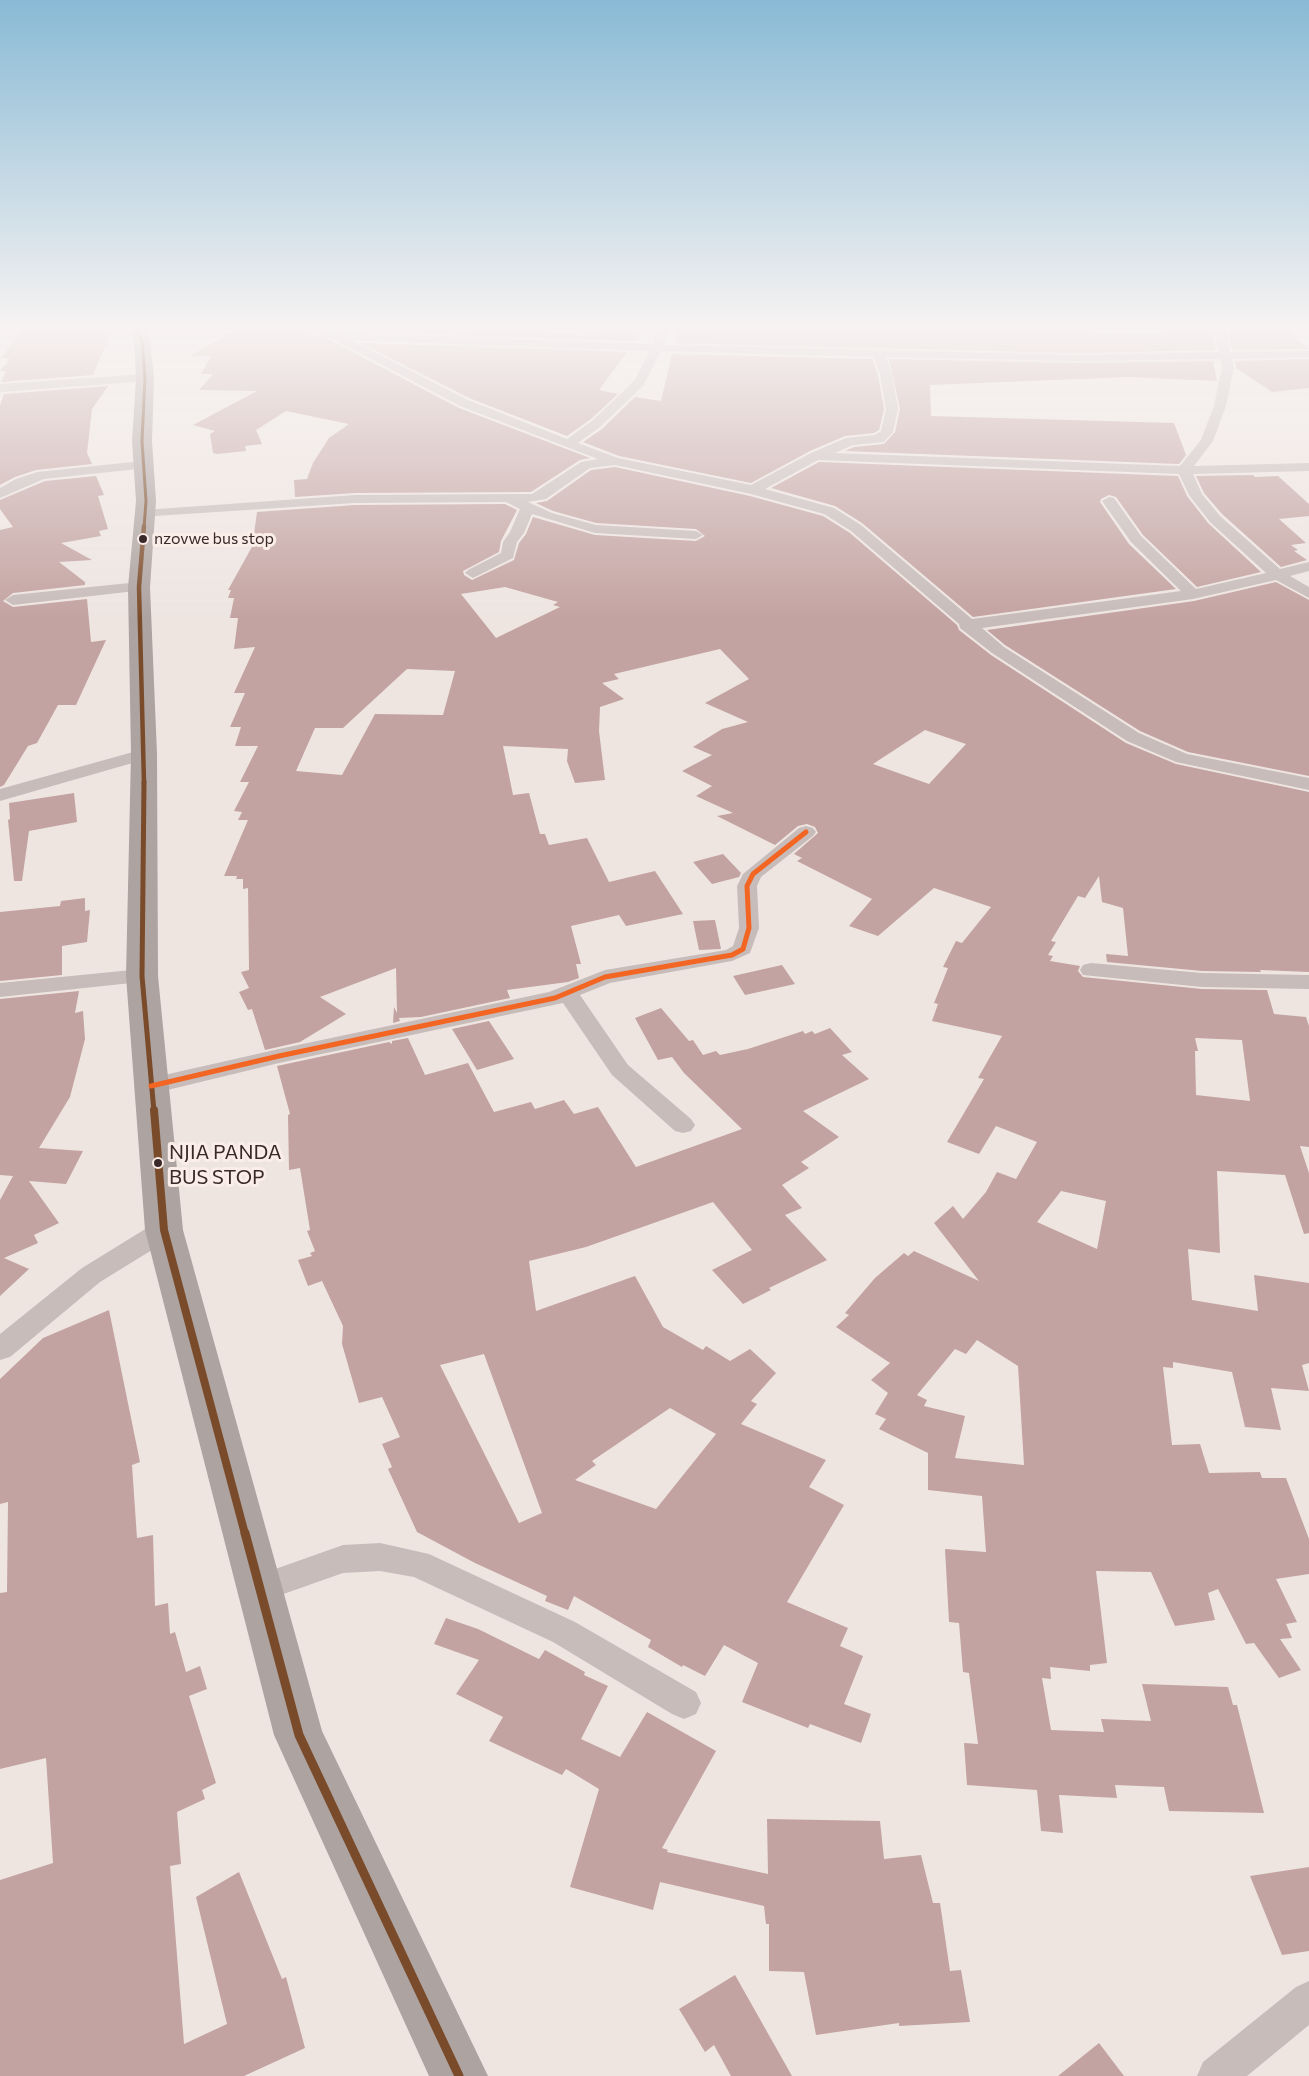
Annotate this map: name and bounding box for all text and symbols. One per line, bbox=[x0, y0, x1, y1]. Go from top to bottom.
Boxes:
place label: nzovwe bus stop bbox=[154, 529, 274, 549]
marker: nzovwe bus stop bbox=[137, 533, 149, 545]
place label: NJIA PANDA BUS STOP bbox=[169, 1140, 281, 1187]
marker: NJIA PANDA BUS STOP bbox=[152, 1157, 164, 1169]

